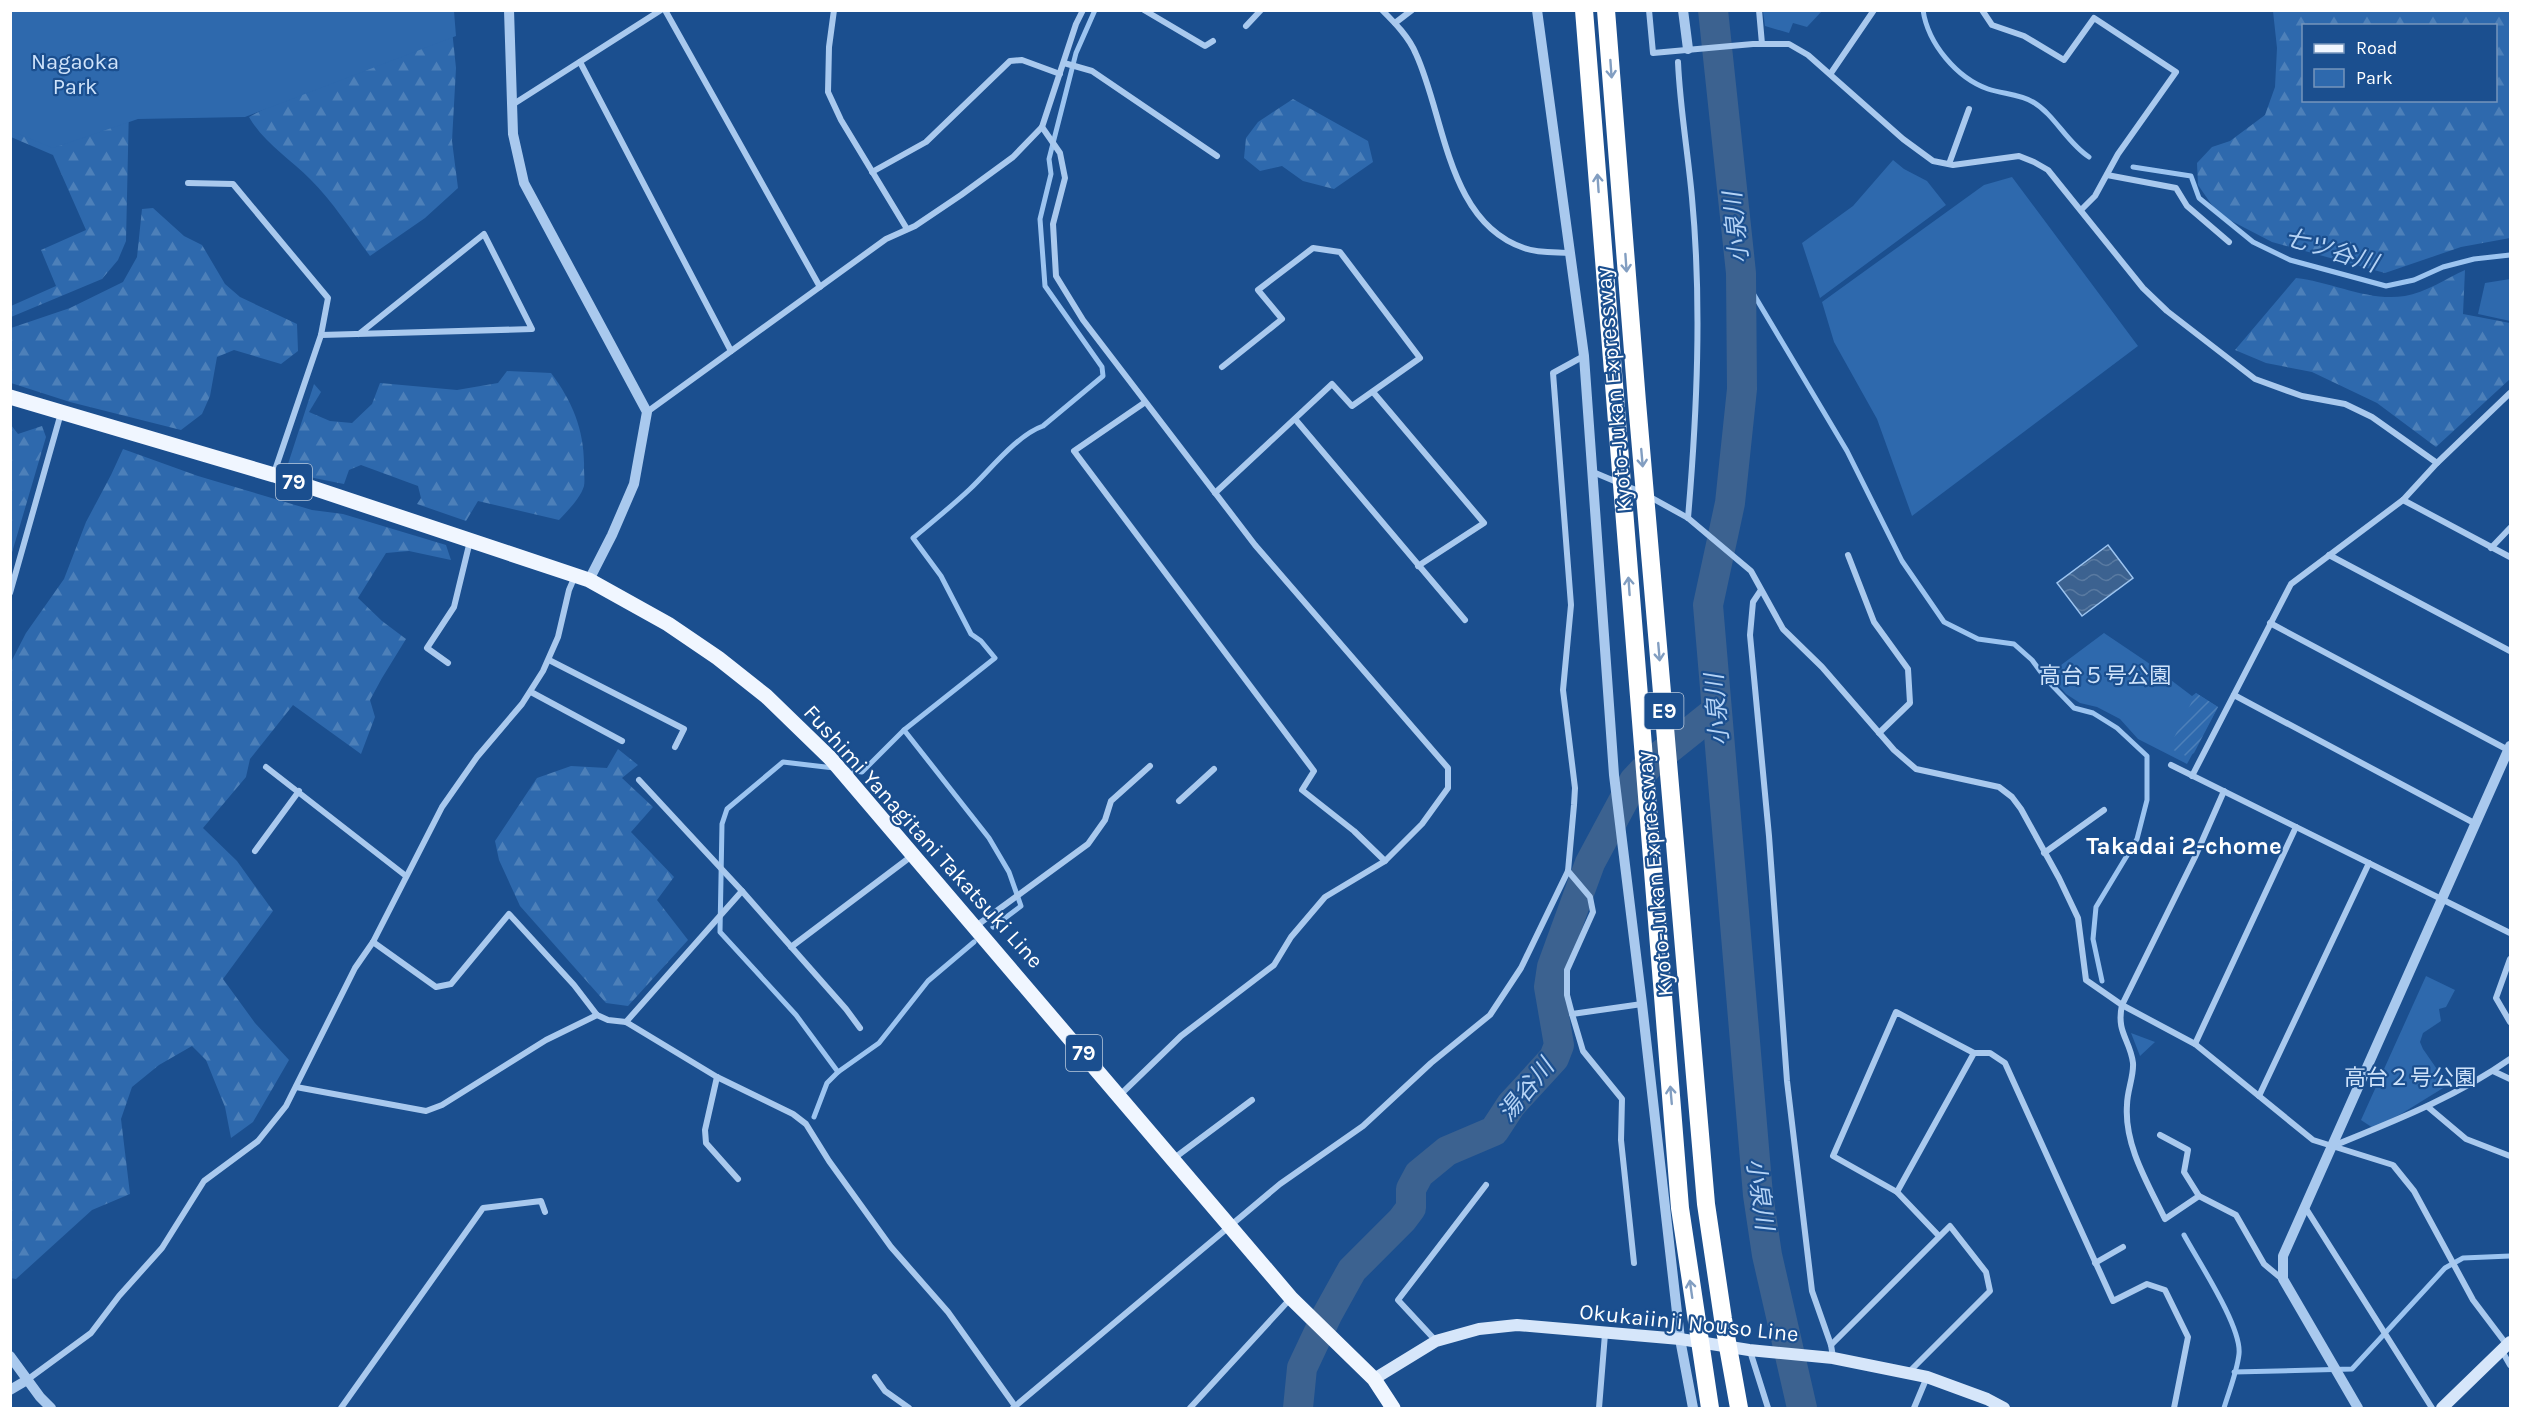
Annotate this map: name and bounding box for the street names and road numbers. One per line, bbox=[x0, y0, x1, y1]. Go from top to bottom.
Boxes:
street label: Kyoto-Jukan Expressway bbox=[1590, 266, 1638, 514]
road number: 79 bbox=[276, 464, 312, 500]
road number: E9 bbox=[1644, 693, 1684, 729]
street label: Fushimi Yanagitani Takatsuki Line bbox=[798, 700, 1048, 974]
street label: Kyoto-Jukan Expressway bbox=[1631, 750, 1679, 998]
road number: 79 bbox=[1066, 1035, 1102, 1071]
street label: Okukaiinji Nouso Line bbox=[1578, 1299, 1800, 1347]

